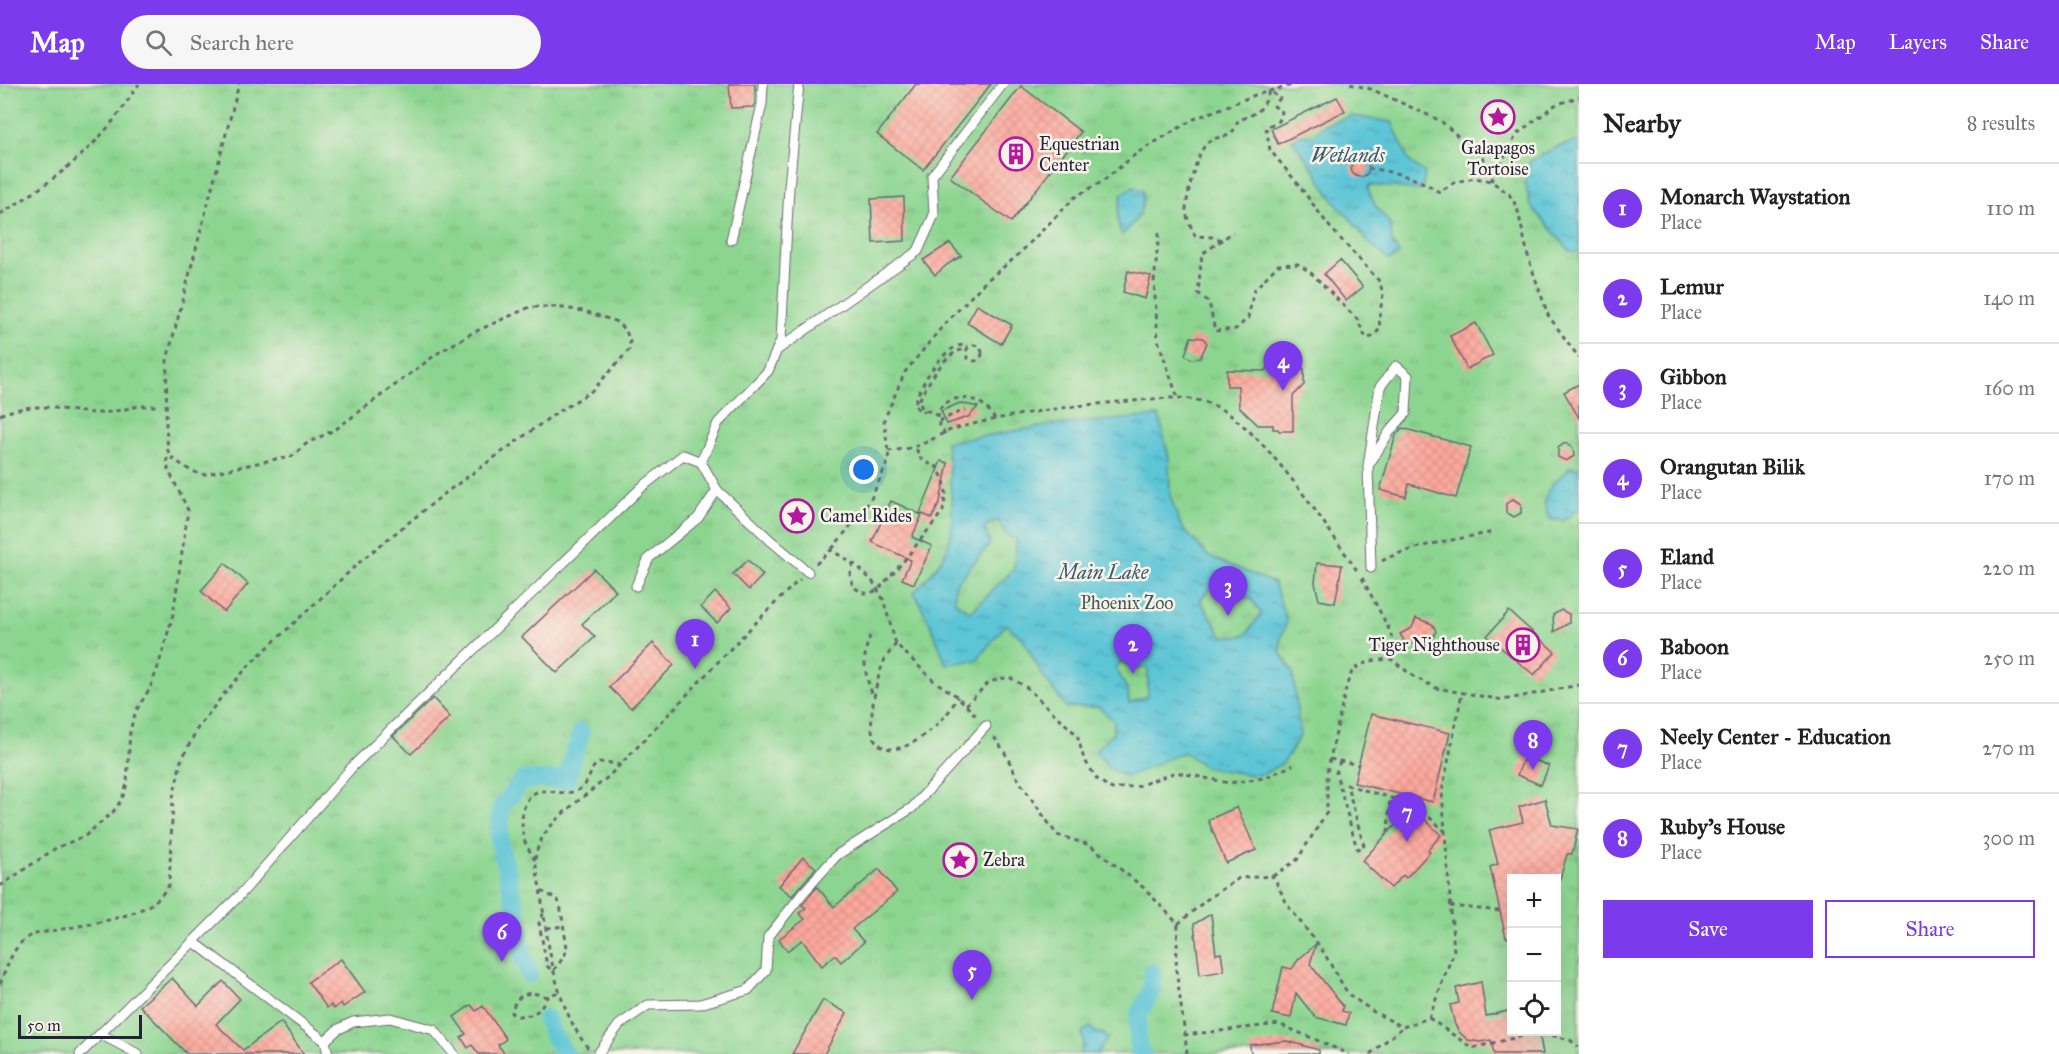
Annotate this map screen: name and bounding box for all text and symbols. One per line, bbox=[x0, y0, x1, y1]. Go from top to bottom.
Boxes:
search box bbox=[121, 15, 541, 69]
text: Map bbox=[30, 25, 85, 60]
icon: search bbox=[142, 26, 175, 59]
text: Search here bbox=[190, 29, 294, 56]
text: Map bbox=[1815, 29, 1856, 55]
text: Layers bbox=[1889, 29, 1947, 55]
text: Share bbox=[1980, 29, 2029, 55]
place icon: Galapagos Tortoise bbox=[1480, 99, 1516, 135]
text: Nearby bbox=[1603, 107, 1681, 139]
text: 8 results bbox=[1967, 111, 2035, 135]
place label: Equestrian Center bbox=[1039, 133, 1120, 176]
building icon: Equestrian Center bbox=[998, 136, 1034, 172]
place label: Galapagos Tortoise bbox=[1461, 137, 1535, 180]
water label: Wetlands bbox=[1311, 143, 1386, 167]
text: Monarch Waystation bbox=[1660, 183, 1850, 210]
text: 1 bbox=[1619, 196, 1626, 220]
text: 110 m bbox=[1987, 196, 2035, 220]
text: Place bbox=[1660, 210, 1702, 234]
text: Lemur bbox=[1660, 273, 1724, 300]
text: 2 bbox=[1618, 286, 1627, 310]
text: 140 m bbox=[1983, 286, 2035, 310]
text: Place bbox=[1660, 300, 1702, 324]
pin: 4 bbox=[1264, 342, 1302, 391]
text: Gibbon bbox=[1660, 363, 1727, 390]
text: 3 bbox=[1619, 376, 1627, 400]
text: 160 m bbox=[1984, 376, 2035, 400]
text: Place bbox=[1660, 390, 1702, 414]
text: Orangutan Bilik bbox=[1660, 453, 1805, 480]
your location bbox=[849, 455, 878, 484]
text: 4 bbox=[1617, 466, 1628, 490]
text: 170 m bbox=[1984, 466, 2035, 490]
text: Place bbox=[1660, 480, 1702, 504]
place icon: Camel Rides bbox=[779, 498, 815, 534]
place label: Camel Rides bbox=[820, 505, 912, 527]
text: Eland bbox=[1660, 543, 1714, 570]
text: 5 bbox=[1618, 556, 1627, 580]
text: 220 m bbox=[1983, 556, 2035, 580]
water label: Main Lake bbox=[1056, 560, 1149, 584]
pin: 3 bbox=[1208, 566, 1248, 616]
text: Place bbox=[1660, 570, 1702, 594]
park label: Phoenix Zoo bbox=[1080, 592, 1174, 614]
pin: 1 bbox=[676, 620, 714, 669]
pin: 2 bbox=[1114, 624, 1152, 674]
building icon: Tiger Nighthouse bbox=[1505, 627, 1541, 663]
text: Baboon bbox=[1660, 633, 1729, 660]
place label: Tiger Nighthouse bbox=[1369, 634, 1500, 657]
text: 6 bbox=[1617, 646, 1628, 670]
text: 250 m bbox=[1983, 646, 2035, 670]
text: Place bbox=[1660, 660, 1702, 684]
pin: 8 bbox=[1514, 720, 1552, 770]
text: Neely Center - Education bbox=[1660, 723, 1891, 750]
text: 7 bbox=[1617, 736, 1628, 760]
text: 270 m bbox=[1982, 736, 2035, 760]
text: Place bbox=[1660, 750, 1702, 774]
pin: 7 bbox=[1388, 792, 1426, 842]
text: Ruby's House bbox=[1660, 813, 1785, 840]
text: 8 bbox=[1617, 826, 1628, 850]
text: 300 m bbox=[1983, 826, 2035, 850]
text: Place bbox=[1660, 840, 1702, 864]
place icon: Zebra bbox=[942, 842, 978, 878]
place label: Zebra bbox=[983, 849, 1025, 871]
map controls bbox=[1507, 874, 1561, 1036]
button: + bbox=[1507, 874, 1561, 928]
button: Save bbox=[1603, 900, 1813, 958]
button: Share bbox=[1825, 900, 2035, 958]
pin: 6 bbox=[482, 912, 522, 962]
button: − bbox=[1507, 928, 1561, 982]
pin: 5 bbox=[952, 950, 992, 1000]
button: locate bbox=[1507, 982, 1561, 1036]
scale bar bbox=[18, 1012, 142, 1040]
text: 50 m bbox=[27, 1016, 61, 1035]

